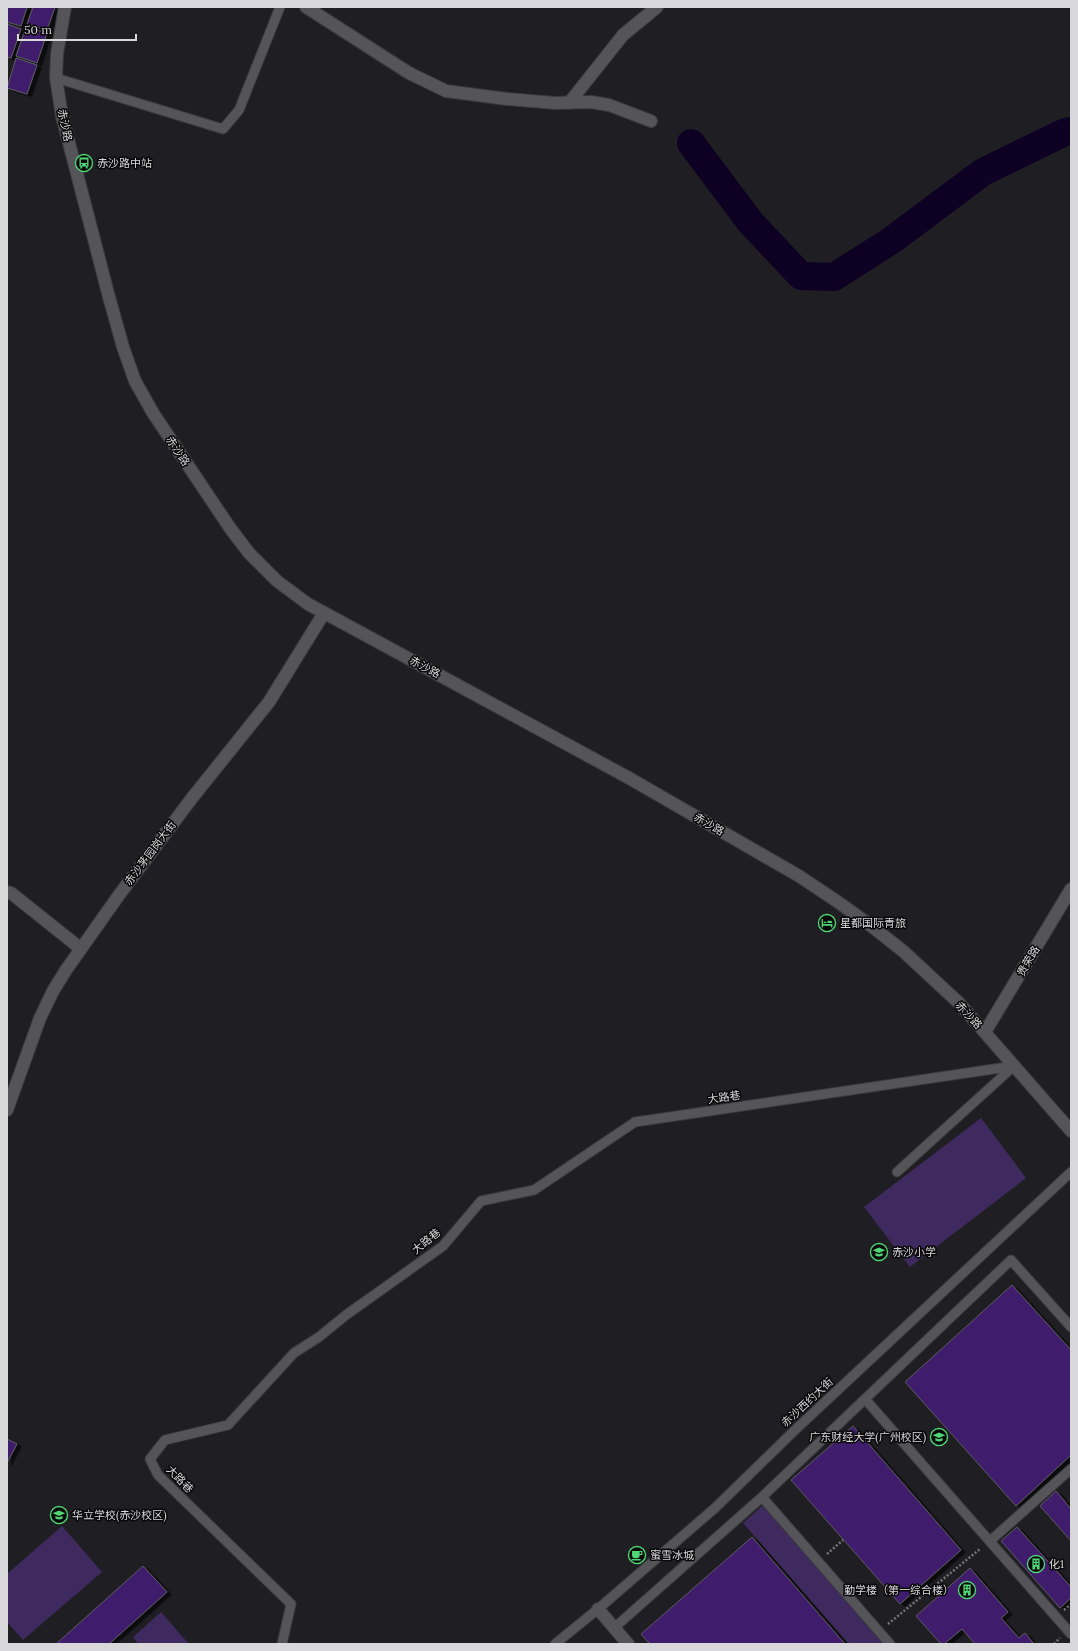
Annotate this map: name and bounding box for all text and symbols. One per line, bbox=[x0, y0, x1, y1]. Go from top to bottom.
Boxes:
scale bar bbox=[18, 16, 136, 42]
text: 50 m bbox=[24, 22, 52, 37]
street label: 赤沙路 bbox=[55, 107, 75, 143]
bus stop icon: 赤沙路中站 bbox=[74, 153, 94, 173]
place label: 赤沙路中站 bbox=[97, 156, 152, 170]
street label: 赤沙路 bbox=[163, 433, 193, 469]
street label: 赤沙路 bbox=[407, 653, 443, 681]
street label: 赤沙路 bbox=[691, 810, 727, 838]
street label: 赤沙茅园岗大街 bbox=[121, 818, 179, 888]
hotel icon: 星都国际青旅 bbox=[817, 913, 837, 933]
place label: 星都国际青旅 bbox=[840, 916, 906, 930]
street label: 贵荣路 bbox=[1014, 943, 1042, 979]
street label: 赤沙路 bbox=[953, 998, 985, 1032]
street label: 大路巷 bbox=[707, 1088, 741, 1106]
street label: 大路巷 bbox=[409, 1225, 443, 1257]
school or university icon: 赤沙小学 bbox=[869, 1242, 889, 1262]
place label: 赤沙小学 bbox=[892, 1245, 936, 1259]
street label: 赤沙西约大街 bbox=[778, 1374, 836, 1430]
school or university icon: 广东财经大学(广州校区) bbox=[929, 1427, 949, 1447]
place label: 广东财经大学(广州校区) bbox=[809, 1430, 926, 1445]
street label: 大路巷 bbox=[164, 1462, 196, 1496]
school or university icon: 华立学校(赤沙校区) bbox=[49, 1505, 69, 1525]
place label: 华立学校(赤沙校区) bbox=[72, 1508, 167, 1523]
cafe icon: 蜜雪冰城 bbox=[627, 1545, 647, 1565]
place label: 蜜雪冰城 bbox=[650, 1548, 694, 1562]
building icon: 化1 bbox=[1026, 1554, 1046, 1574]
place label: 化1 bbox=[1049, 1557, 1064, 1571]
building icon: 勤学楼（第一综合楼） bbox=[957, 1580, 977, 1600]
place label: 勤学楼（第一综合楼） bbox=[844, 1583, 954, 1597]

